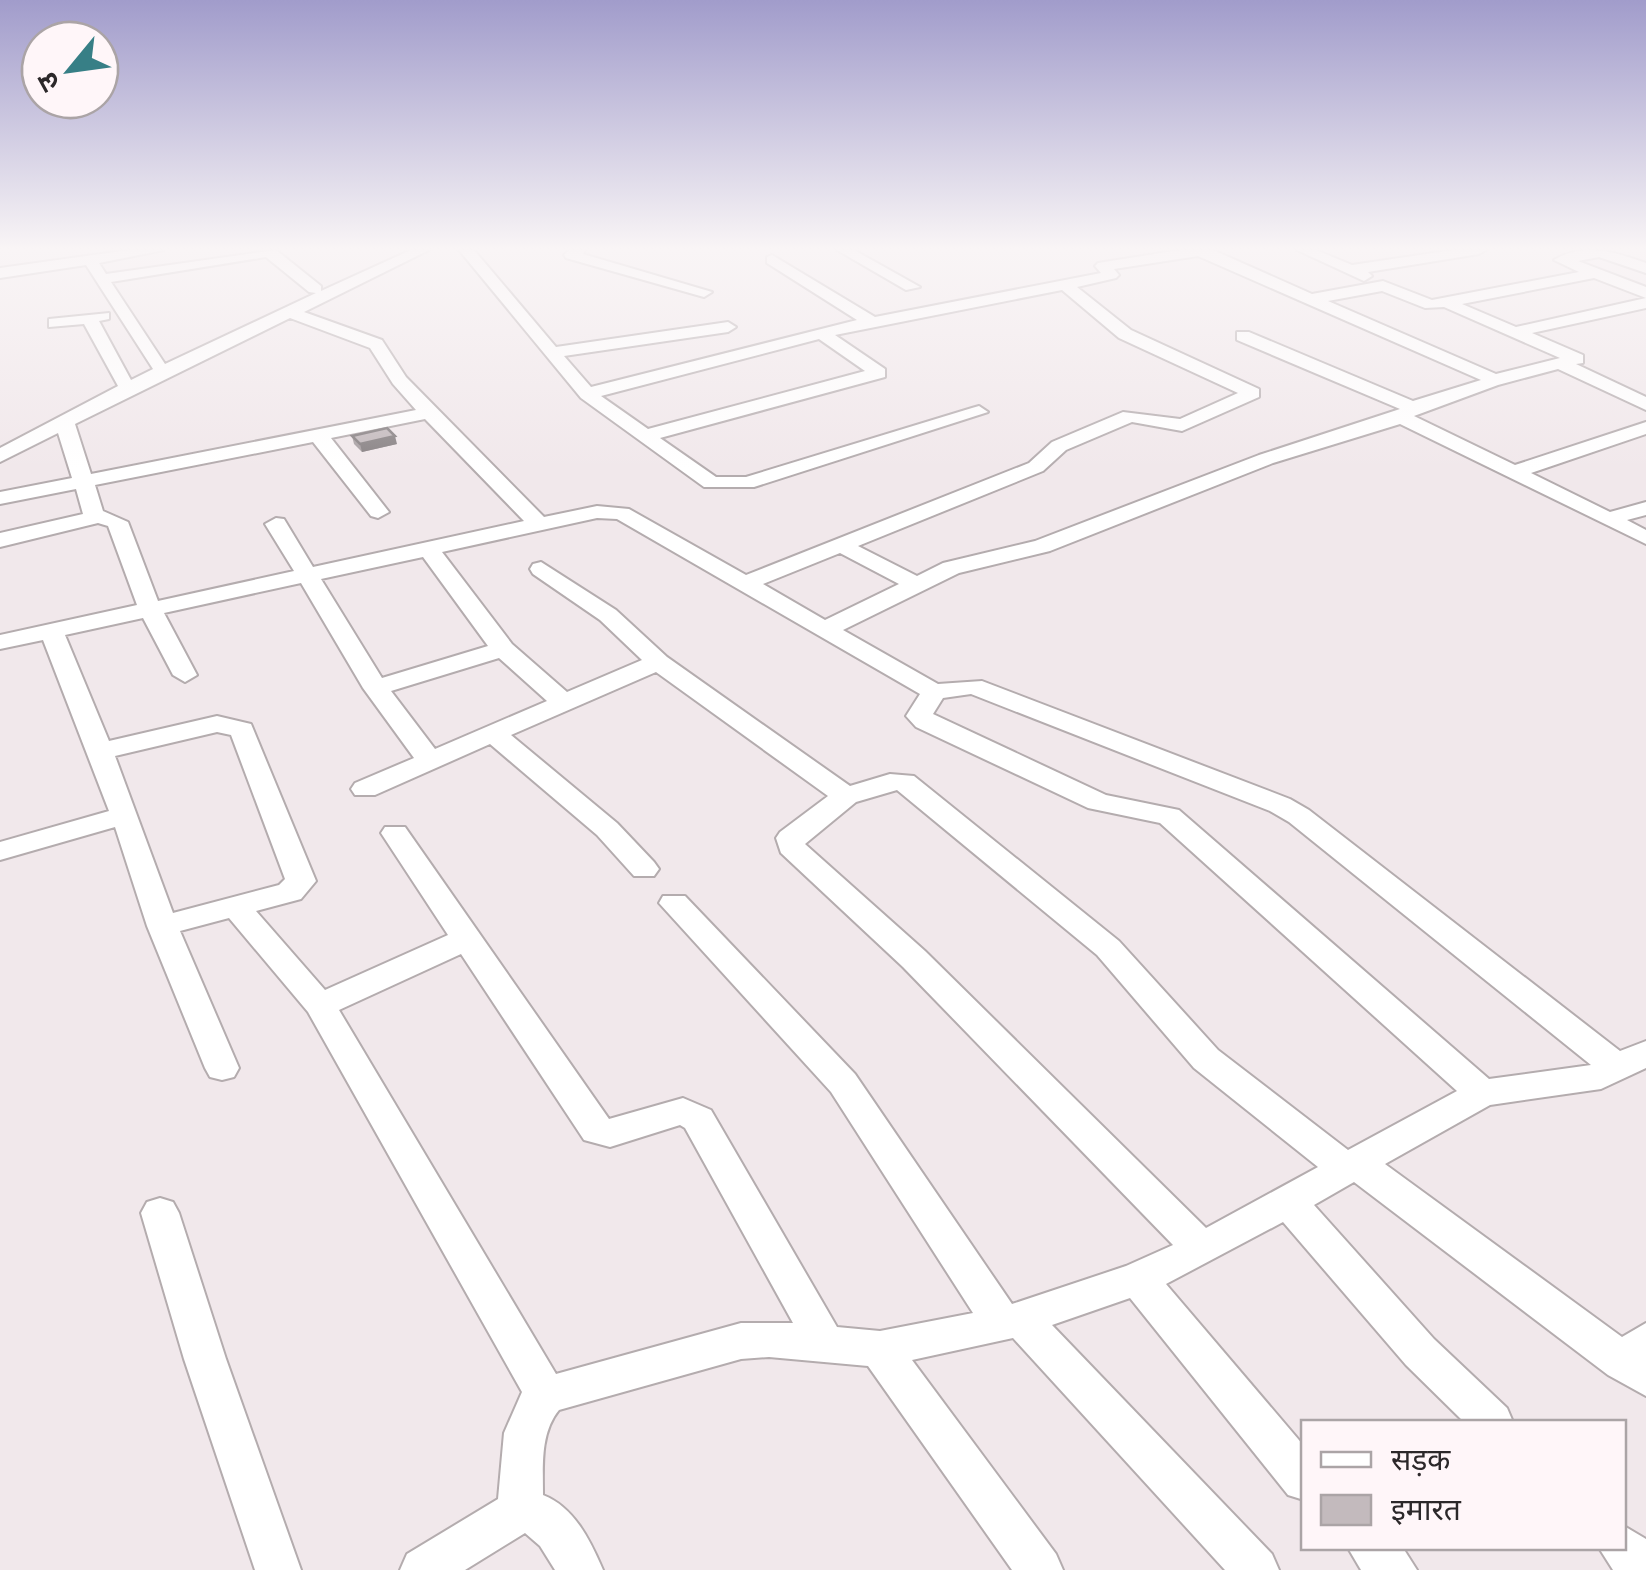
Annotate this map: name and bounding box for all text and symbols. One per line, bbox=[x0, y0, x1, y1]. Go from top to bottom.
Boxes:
north arrow bbox=[20, 20, 120, 120]
text: उ bbox=[28, 66, 68, 98]
legend bbox=[1301, 1420, 1626, 1550]
text: सड़क bbox=[1391, 1440, 1451, 1479]
text: इमारत bbox=[1391, 1490, 1462, 1529]

